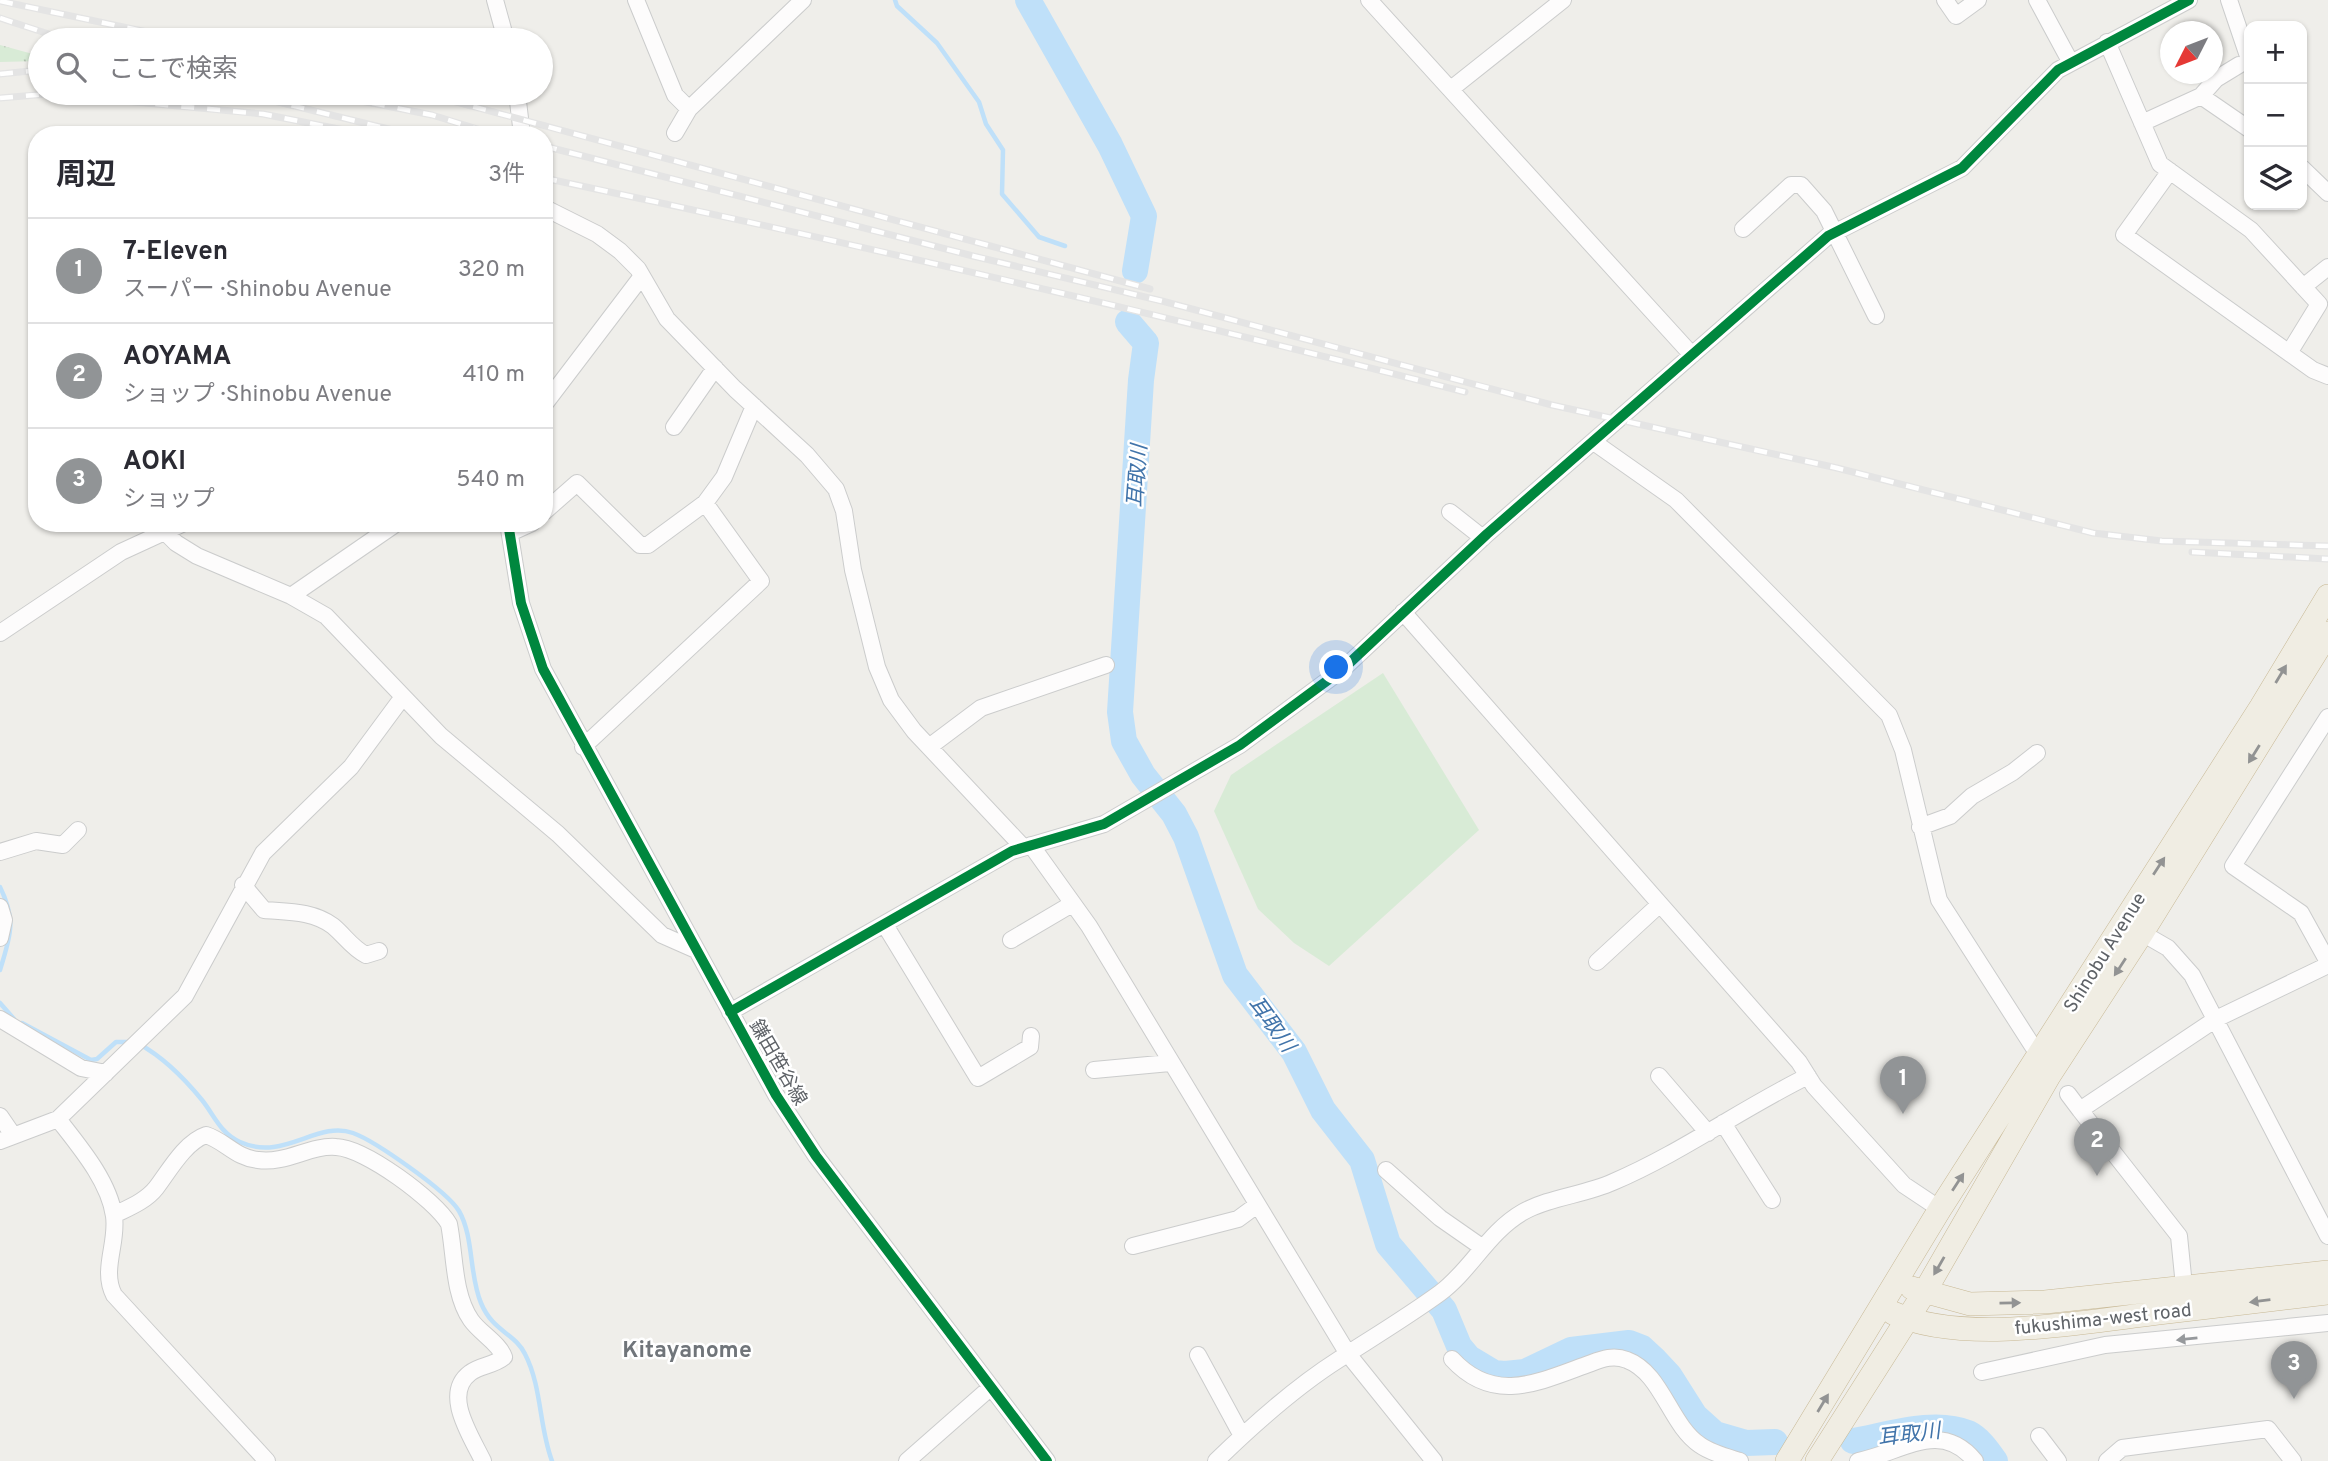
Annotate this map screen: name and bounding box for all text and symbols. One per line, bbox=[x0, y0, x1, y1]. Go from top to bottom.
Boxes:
north arrow bbox=[2160, 21, 2223, 84]
map controls bbox=[2244, 21, 2307, 210]
button: + bbox=[2244, 21, 2307, 84]
search box bbox=[28, 28, 553, 105]
icon: search bbox=[52, 48, 90, 86]
text: ここで検索 bbox=[108, 54, 238, 87]
button: − bbox=[2244, 84, 2307, 147]
button: layers bbox=[2244, 147, 2307, 210]
text: 周辺 bbox=[56, 158, 116, 195]
text: 3件 bbox=[488, 161, 525, 190]
text: 7-Eleven bbox=[123, 236, 228, 269]
text: 1 bbox=[74, 256, 84, 285]
text: 320 m bbox=[458, 256, 525, 285]
text: スーパー · Shinobu Avenue bbox=[123, 276, 392, 305]
text: AOYAMA bbox=[123, 341, 231, 374]
text: 2 bbox=[72, 361, 86, 390]
text: 410 m bbox=[462, 361, 525, 390]
text: ショップ · Shinobu Avenue bbox=[123, 381, 392, 410]
water label: 耳取川 bbox=[1123, 442, 1154, 508]
text: AOKI bbox=[123, 446, 186, 479]
text: 3 bbox=[72, 466, 86, 495]
text: 540 m bbox=[456, 466, 525, 495]
text: ショップ bbox=[123, 486, 215, 515]
your location bbox=[1319, 650, 1353, 684]
one-way arrow bbox=[2274, 665, 2287, 684]
one-way arrow bbox=[2248, 744, 2261, 764]
one-way arrow bbox=[2152, 857, 2165, 876]
street label: Shinobu Avenue bbox=[2059, 889, 2152, 1018]
one-way arrow bbox=[2113, 958, 2127, 976]
water label: 耳取川 bbox=[1241, 991, 1301, 1060]
street label: 鎌田笹谷線 bbox=[743, 1016, 811, 1110]
pin: 1 bbox=[1880, 1056, 1926, 1114]
pin: 2 bbox=[2074, 1118, 2120, 1176]
one-way arrow bbox=[1951, 1172, 1964, 1192]
one-way arrow bbox=[1933, 1257, 1945, 1276]
one-way arrow bbox=[2249, 1296, 2271, 1307]
one-way arrow bbox=[1999, 1297, 2021, 1309]
street label: fukushima-west road bbox=[2014, 1299, 2193, 1341]
one-way arrow bbox=[2176, 1334, 2198, 1345]
district label: Kitayanome bbox=[622, 1337, 752, 1366]
pin: 3 bbox=[2271, 1341, 2317, 1399]
one-way arrow bbox=[1816, 1393, 1829, 1412]
water label: 耳取川 bbox=[1876, 1418, 1944, 1453]

